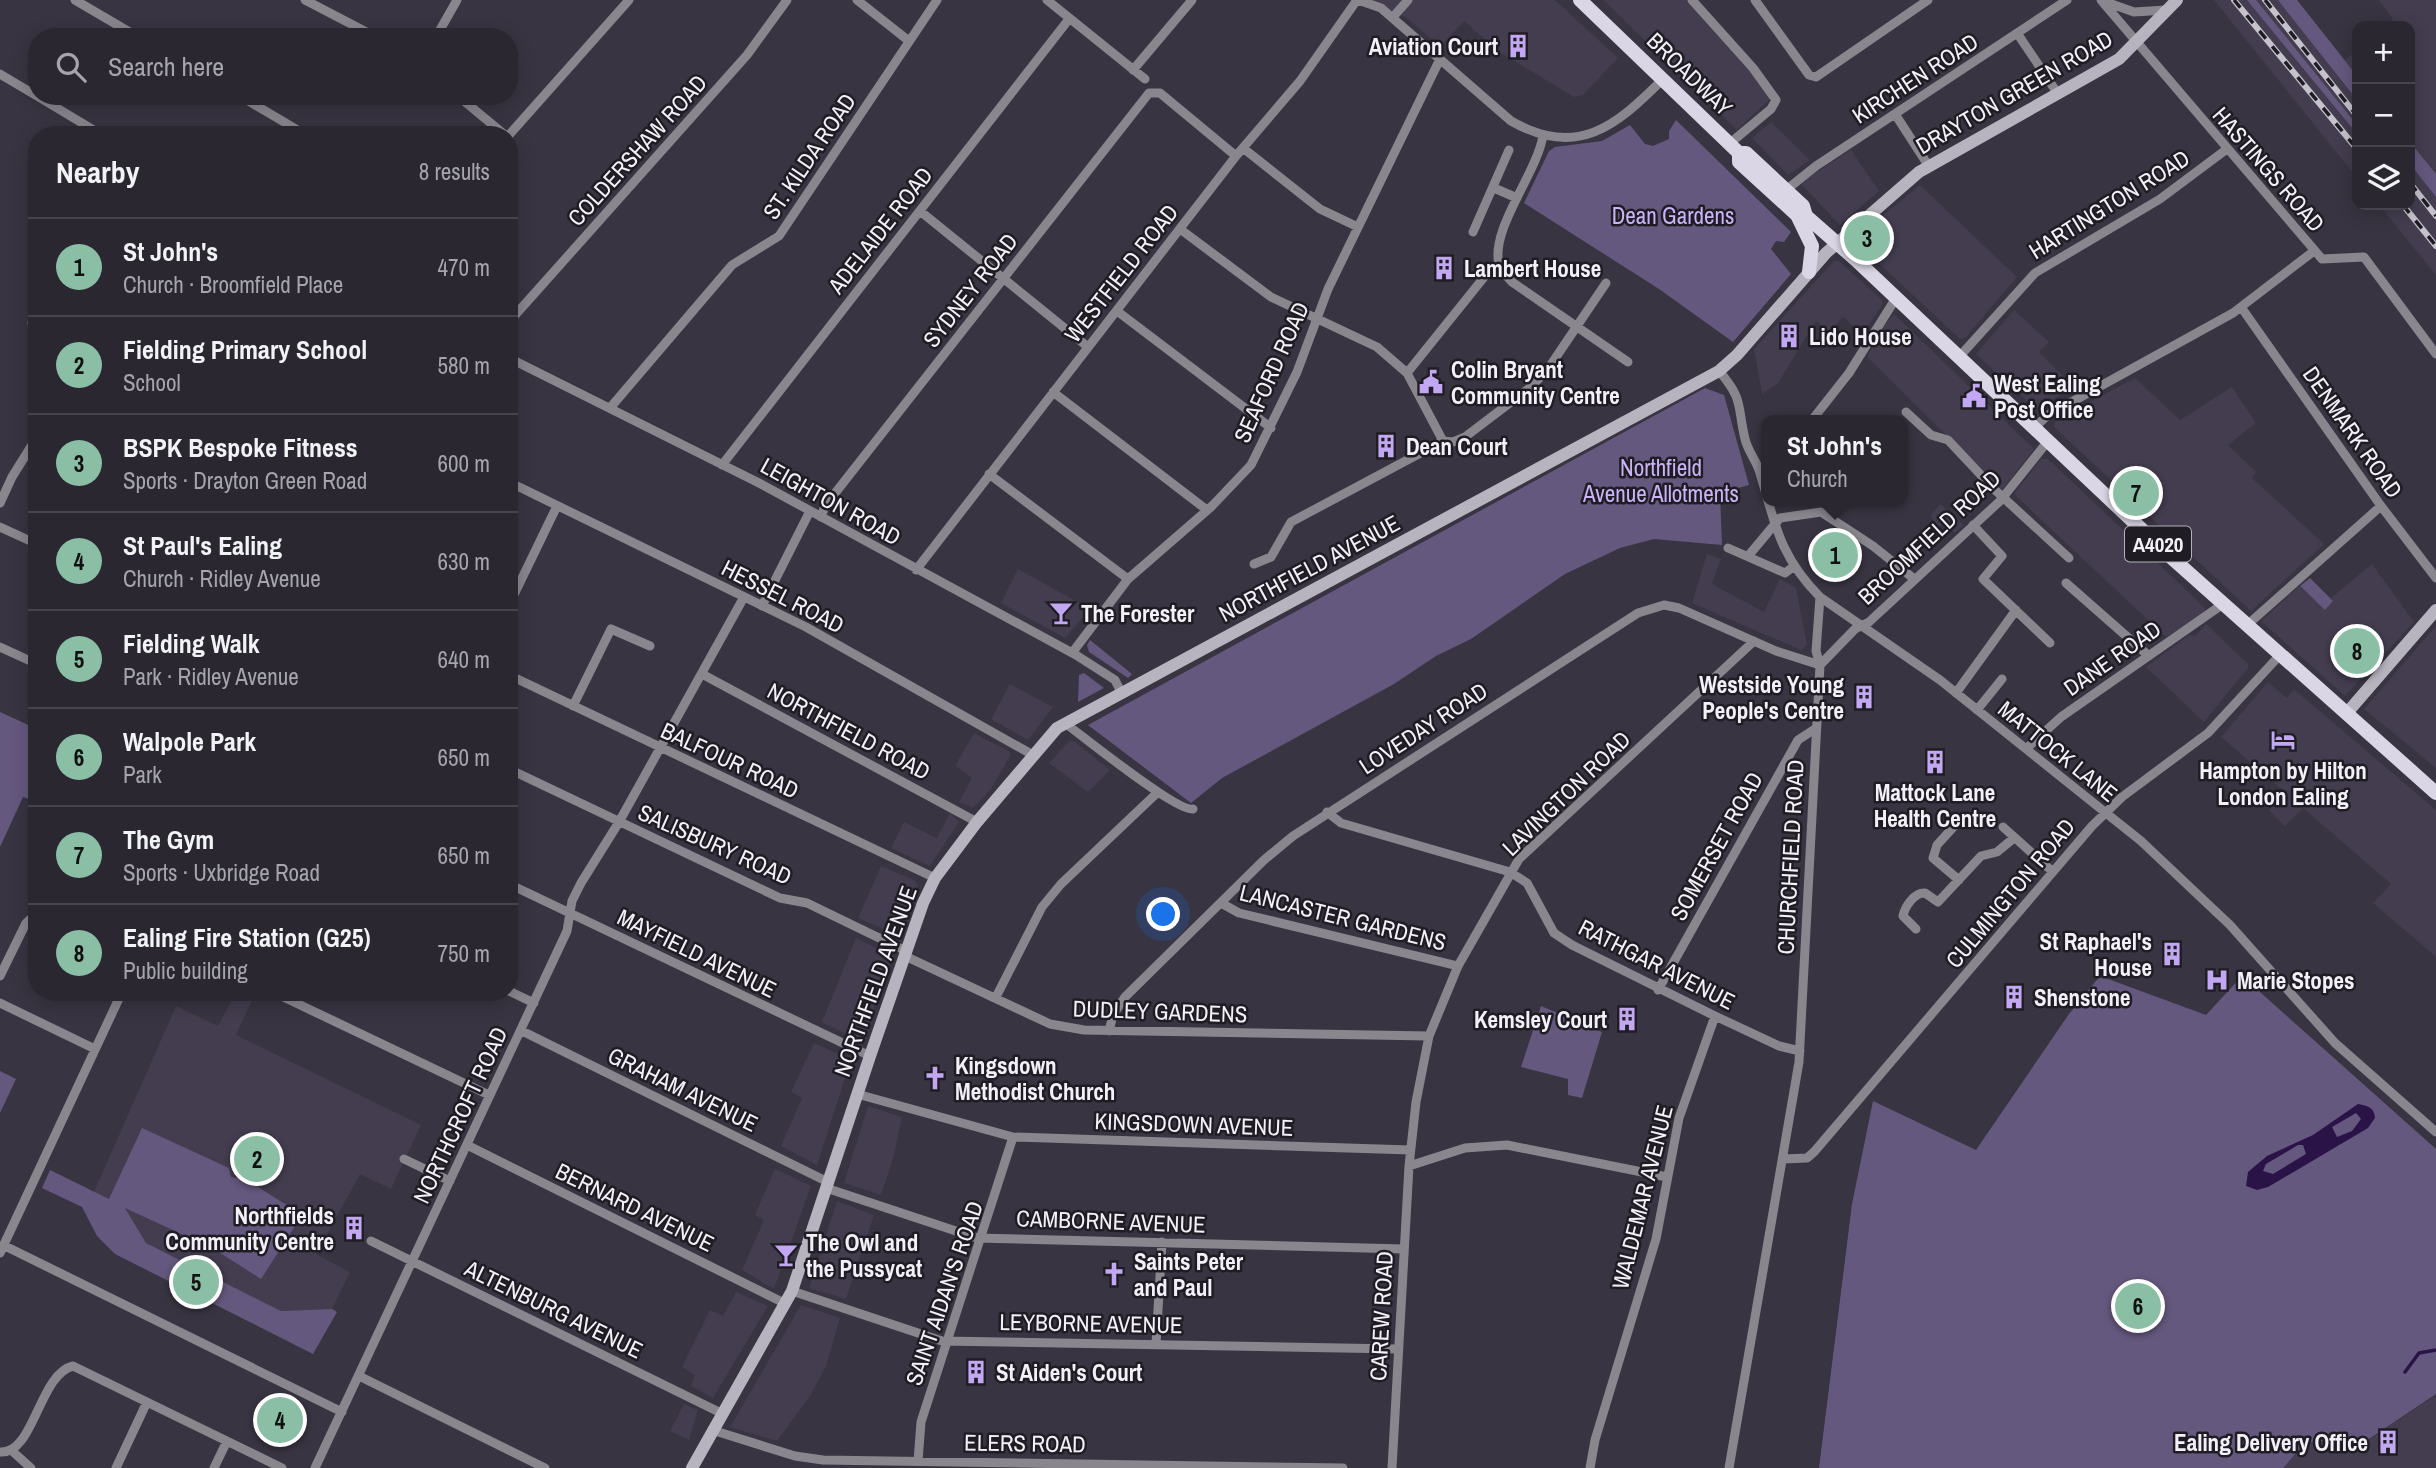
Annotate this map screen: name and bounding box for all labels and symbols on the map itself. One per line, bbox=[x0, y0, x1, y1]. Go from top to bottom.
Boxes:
street label: DRAYTON GREEN ROAD bbox=[1910, 23, 2118, 161]
street label: BROADWAY bbox=[1640, 25, 1740, 123]
street label: KIRCHEN ROAD bbox=[1846, 26, 1984, 130]
place label: Aviation Court bbox=[1369, 31, 1498, 62]
building icon: Aviation Court bbox=[1504, 32, 1532, 60]
street label: COLDERSHAW ROAD bbox=[561, 67, 713, 233]
street label: ST. KILDA ROAD bbox=[755, 87, 863, 225]
street label: HASTINGS ROAD bbox=[2206, 100, 2332, 238]
street label: HARTINGTON ROAD bbox=[2023, 142, 2195, 266]
street label: ADELAIDE ROAD bbox=[820, 160, 939, 301]
street label: WESTFIELD ROAD bbox=[1057, 197, 1185, 349]
park label: Dean Gardens bbox=[1612, 200, 1734, 231]
pin: 3 bbox=[1844, 212, 1890, 264]
street label: SYDNEY ROAD bbox=[916, 226, 1024, 354]
place label: Lambert House bbox=[1464, 253, 1601, 284]
building icon: Lambert House bbox=[1430, 254, 1458, 282]
street label: SEAFORD ROAD bbox=[1226, 297, 1316, 447]
place label: Lido House bbox=[1809, 321, 1912, 352]
building icon: Lido House bbox=[1775, 322, 1803, 350]
place label: Colin Bryant Community Centre bbox=[1451, 354, 1620, 411]
street label: DENMARK ROAD bbox=[2296, 360, 2410, 504]
public building icon: Colin Bryant Community Centre bbox=[1417, 368, 1445, 396]
place label: West Ealing Post Office bbox=[1994, 368, 2101, 425]
public building icon: West Ealing Post Office bbox=[1960, 382, 1988, 410]
place label: Dean Court bbox=[1406, 431, 1508, 462]
building icon: Dean Court bbox=[1372, 432, 1400, 460]
street label: LEIGHTON ROAD bbox=[755, 450, 907, 552]
park label: Northfield Avenue Allotments bbox=[1582, 452, 1739, 509]
street label: BROOMFIELD ROAD bbox=[1851, 463, 2007, 611]
pin: 7 bbox=[2113, 467, 2159, 519]
street label: NORTHFIELD AVENUE bbox=[1213, 507, 1405, 629]
road number: A4020 bbox=[2125, 526, 2191, 562]
pin: 1 bbox=[1812, 529, 1858, 581]
street label: HESSEL ROAD bbox=[716, 552, 850, 640]
place label: The Forester bbox=[1081, 598, 1195, 629]
bar icon: The Forester bbox=[1047, 599, 1075, 627]
street label: DANE ROAD bbox=[2057, 613, 2167, 703]
pin: 8 bbox=[2334, 625, 2380, 677]
place label: Westside Young People's Centre bbox=[1699, 669, 1844, 726]
street label: NORTHFIELD ROAD bbox=[762, 675, 936, 787]
street label: LOVEDAY ROAD bbox=[1353, 675, 1493, 781]
building icon: Westside Young People's Centre bbox=[1850, 683, 1878, 711]
street label: MATTOCK LANE bbox=[1992, 693, 2124, 809]
street label: BALFOUR ROAD bbox=[656, 715, 804, 805]
street label: LAVINGTON ROAD bbox=[1495, 724, 1637, 862]
hotel icon: Hampton by Hilton London Ealing bbox=[2269, 726, 2297, 754]
building icon: Mattock Lane Health Centre bbox=[1921, 748, 1949, 776]
place label: Hampton by Hilton London Ealing bbox=[2199, 755, 2367, 812]
street label: CHURCHFIELD ROAD bbox=[1769, 759, 1811, 955]
street label: SOMERSET ROAD bbox=[1662, 766, 1770, 926]
place label: Mattock Lane Health Centre bbox=[1874, 777, 1996, 834]
street label: SALISBURY ROAD bbox=[633, 796, 797, 892]
street label: CULMINGTON ROAD bbox=[1938, 812, 2082, 974]
street label: LANCASTER GARDENS bbox=[1237, 876, 1449, 958]
street label: NORTHFIELD AVENUE bbox=[826, 881, 924, 1081]
your location bbox=[1146, 897, 1180, 931]
street label: MAYFIELD AVENUE bbox=[612, 901, 782, 1005]
street label: RATHGAR AVENUE bbox=[1574, 911, 1740, 1017]
place label: St Raphael's House bbox=[2040, 926, 2152, 983]
building icon: St Raphael's House bbox=[2158, 940, 2186, 968]
place label: Marie Stopes bbox=[2237, 965, 2354, 996]
hospital icon: Marie Stopes bbox=[2203, 966, 2231, 994]
place label: Shenstone bbox=[2034, 982, 2130, 1013]
building icon: Shenstone bbox=[2000, 983, 2028, 1011]
street label: DUDLEY GARDENS bbox=[1072, 992, 1248, 1030]
place label: Kemsley Court bbox=[1474, 1004, 1607, 1035]
building icon: Kemsley Court bbox=[1613, 1005, 1641, 1033]
street label: NORTHCROFT ROAD bbox=[406, 1022, 514, 1208]
street label: GRAHAM AVENUE bbox=[603, 1039, 763, 1139]
place label: Kingsdown Methodist Church bbox=[955, 1050, 1115, 1107]
church icon: Kingsdown Methodist Church bbox=[921, 1064, 949, 1092]
street label: WALDEMAR AVENUE bbox=[1604, 1102, 1680, 1292]
street label: KINGSDOWN AVENUE bbox=[1094, 1105, 1294, 1143]
pin: 2 bbox=[234, 1133, 280, 1185]
street label: BERNARD AVENUE bbox=[551, 1155, 719, 1259]
street label: SAINT AIDAN'S ROAD bbox=[898, 1197, 990, 1389]
place label: Northfields Community Centre bbox=[165, 1200, 334, 1257]
street label: CAMBORNE AVENUE bbox=[1016, 1202, 1206, 1240]
building icon: Northfields Community Centre bbox=[340, 1214, 368, 1242]
place label: The Owl and the Pussycat bbox=[806, 1227, 922, 1284]
bar icon: The Owl and the Pussycat bbox=[772, 1241, 800, 1269]
place label: Saints Peter and Paul bbox=[1134, 1246, 1244, 1303]
street label: CAREW ROAD bbox=[1362, 1250, 1400, 1382]
street label: ALTENBURG AVENUE bbox=[459, 1252, 648, 1366]
pin: 5 bbox=[173, 1256, 219, 1308]
church icon: Saints Peter and Paul bbox=[1100, 1260, 1128, 1288]
pin: 6 bbox=[2115, 1280, 2161, 1332]
street label: LEYBORNE AVENUE bbox=[999, 1306, 1183, 1340]
place label: St Aiden's Court bbox=[996, 1357, 1142, 1388]
building icon: St Aiden's Court bbox=[962, 1358, 990, 1386]
pin: 4 bbox=[257, 1394, 303, 1446]
street label: ELERS ROAD bbox=[964, 1426, 1086, 1460]
place label: Ealing Delivery Office bbox=[2174, 1427, 2368, 1458]
building icon: Ealing Delivery Office bbox=[2374, 1428, 2402, 1456]

